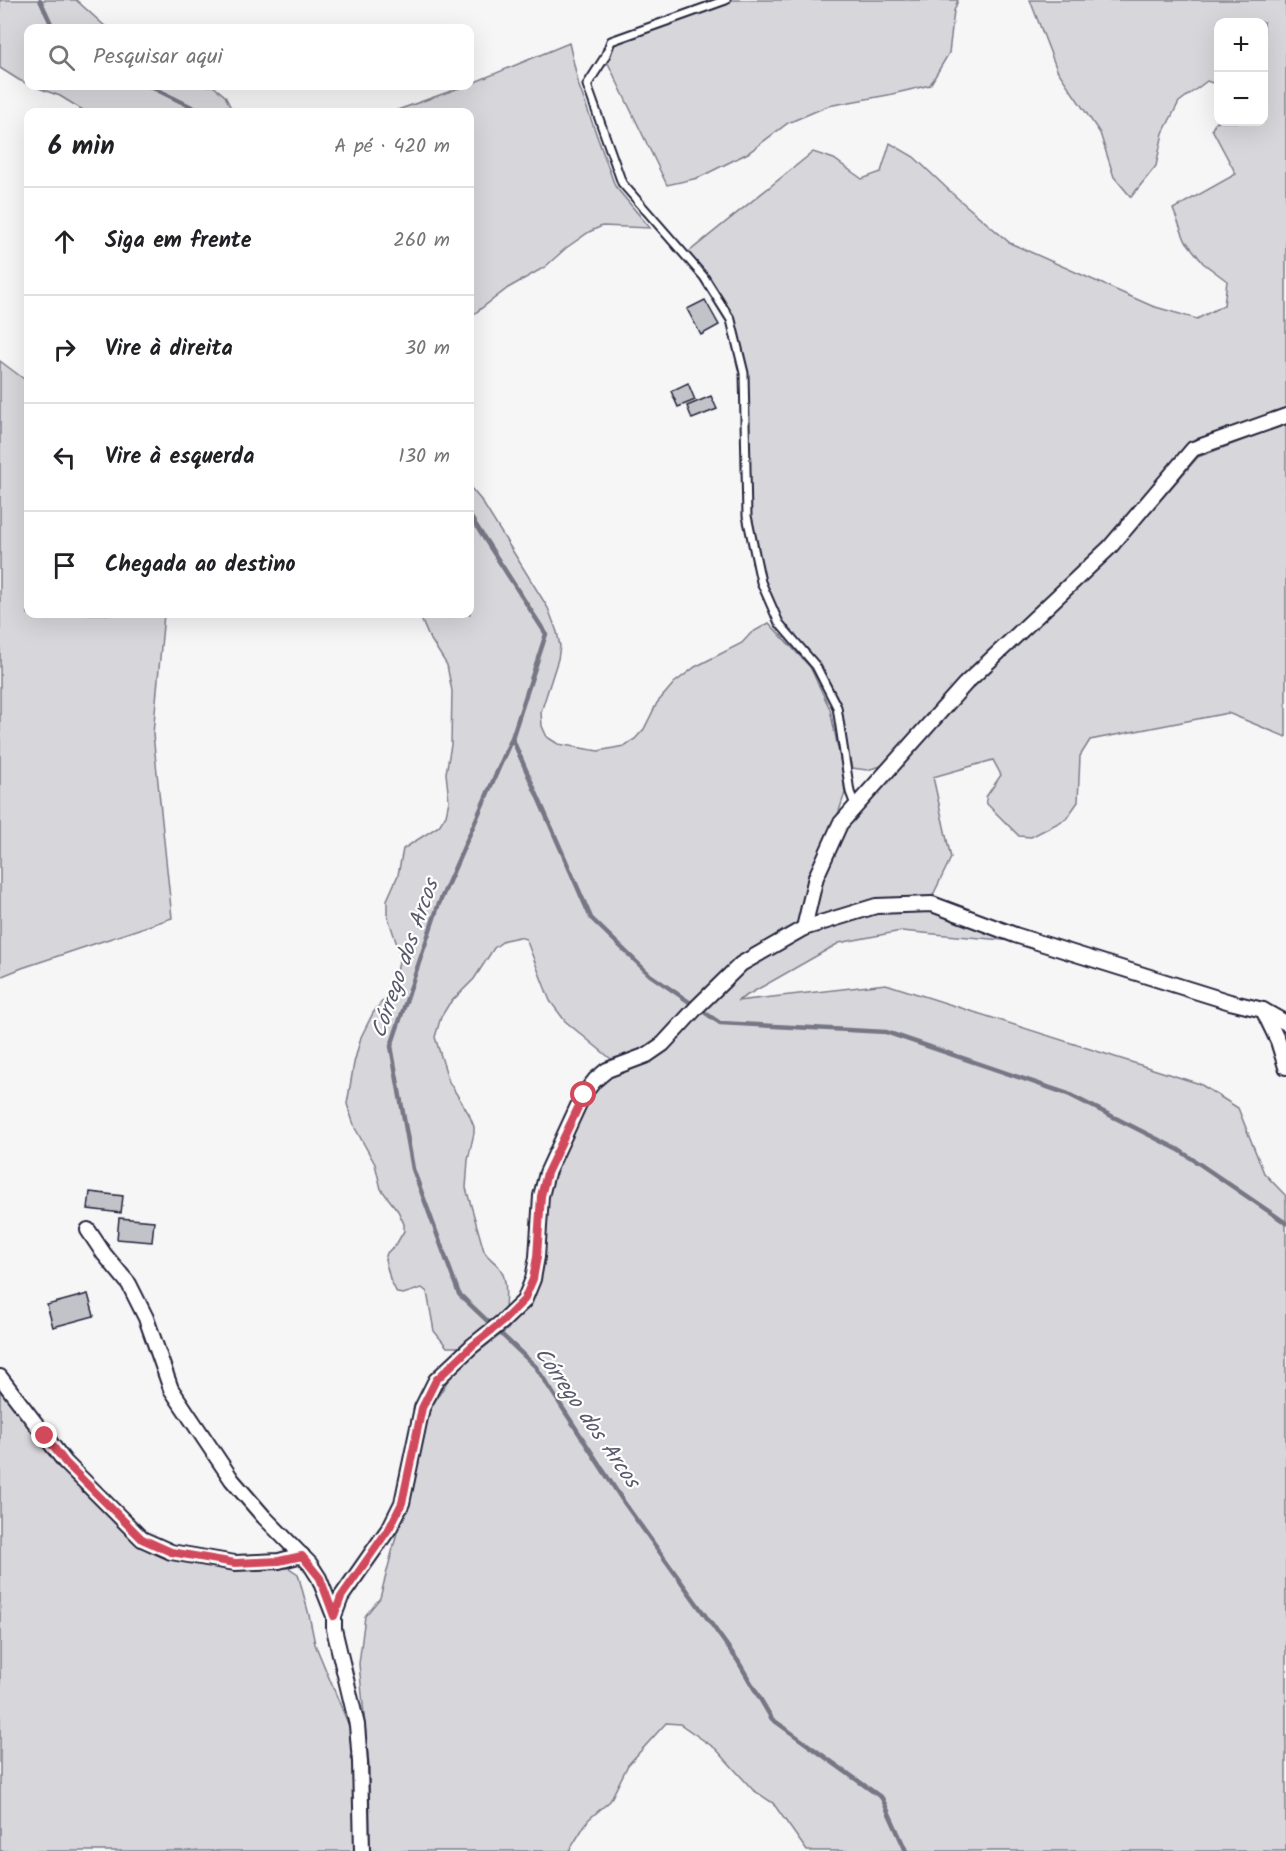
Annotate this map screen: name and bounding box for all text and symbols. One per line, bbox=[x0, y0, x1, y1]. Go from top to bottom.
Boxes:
map controls bbox=[1214, 18, 1268, 126]
button: + bbox=[1214, 18, 1268, 72]
search box bbox=[24, 24, 474, 90]
text: Pesquisar aqui bbox=[93, 40, 223, 75]
icon: search bbox=[45, 41, 78, 74]
button: − bbox=[1214, 72, 1268, 126]
text: 6 min bbox=[48, 126, 115, 168]
text: A pé · 420 m bbox=[334, 131, 450, 163]
text: Siga em frente bbox=[105, 224, 251, 259]
icon: ahead bbox=[48, 225, 81, 258]
text: 260 m bbox=[393, 225, 450, 257]
text: Vire à direita bbox=[105, 332, 233, 367]
icon: right bbox=[48, 333, 81, 366]
text: 30 m bbox=[405, 333, 450, 365]
text: Vire à esquerda bbox=[105, 440, 254, 475]
icon: left bbox=[48, 441, 81, 474]
text: 130 m bbox=[398, 441, 450, 473]
text: Chegada ao destino bbox=[105, 548, 296, 583]
icon: arrive bbox=[48, 549, 81, 582]
water label: Córrego dos Arcos bbox=[362, 872, 450, 1043]
route start bbox=[570, 1081, 596, 1107]
water label: Córrego dos Arcos bbox=[524, 1340, 649, 1498]
route end bbox=[31, 1422, 57, 1448]

